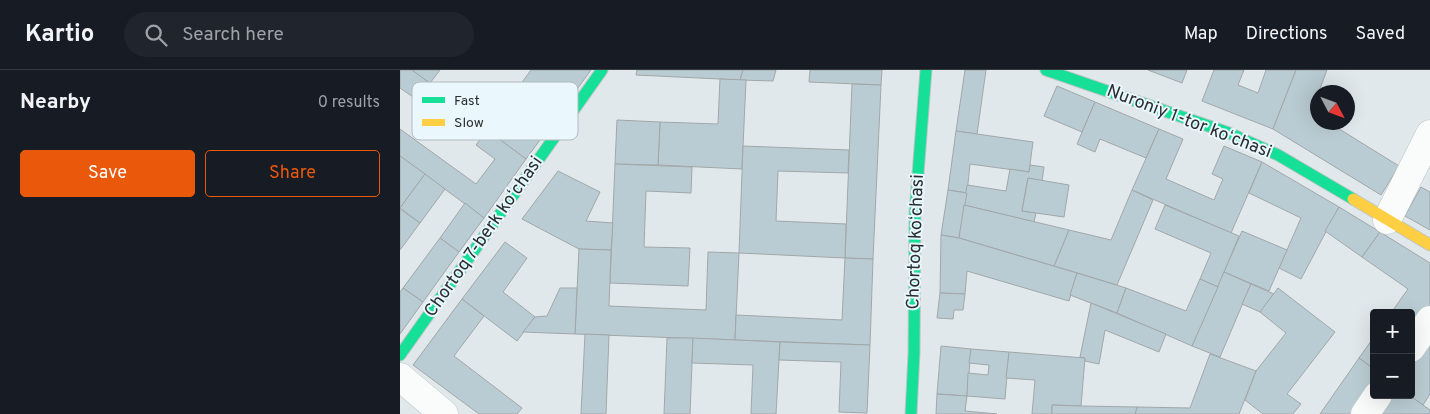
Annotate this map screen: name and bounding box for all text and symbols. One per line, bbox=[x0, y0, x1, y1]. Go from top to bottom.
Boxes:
search box bbox=[124, 12, 474, 57]
text: Kartio bbox=[25, 20, 94, 50]
icon: search bbox=[142, 21, 170, 49]
text: Search here bbox=[182, 23, 284, 47]
text: Map bbox=[1184, 23, 1218, 46]
text: Directions bbox=[1246, 23, 1328, 46]
text: Saved bbox=[1356, 23, 1405, 46]
street label: Nuroniy 1-tor koʻchasi bbox=[1103, 80, 1275, 164]
legend bbox=[412, 82, 578, 140]
north arrow bbox=[1310, 85, 1355, 130]
text: Nearby bbox=[20, 89, 91, 116]
text: 0 results bbox=[318, 93, 380, 113]
text: Fast bbox=[454, 93, 480, 110]
text: Slow bbox=[454, 115, 484, 132]
button: Save bbox=[20, 150, 195, 197]
button: Share bbox=[205, 150, 380, 197]
street label: Chortoq 7-berk koʻchasi bbox=[420, 152, 548, 322]
street label: Chortoq koʻchasi bbox=[902, 174, 930, 310]
map controls bbox=[1370, 309, 1415, 399]
button: + bbox=[1370, 309, 1415, 354]
button: − bbox=[1370, 354, 1415, 399]

